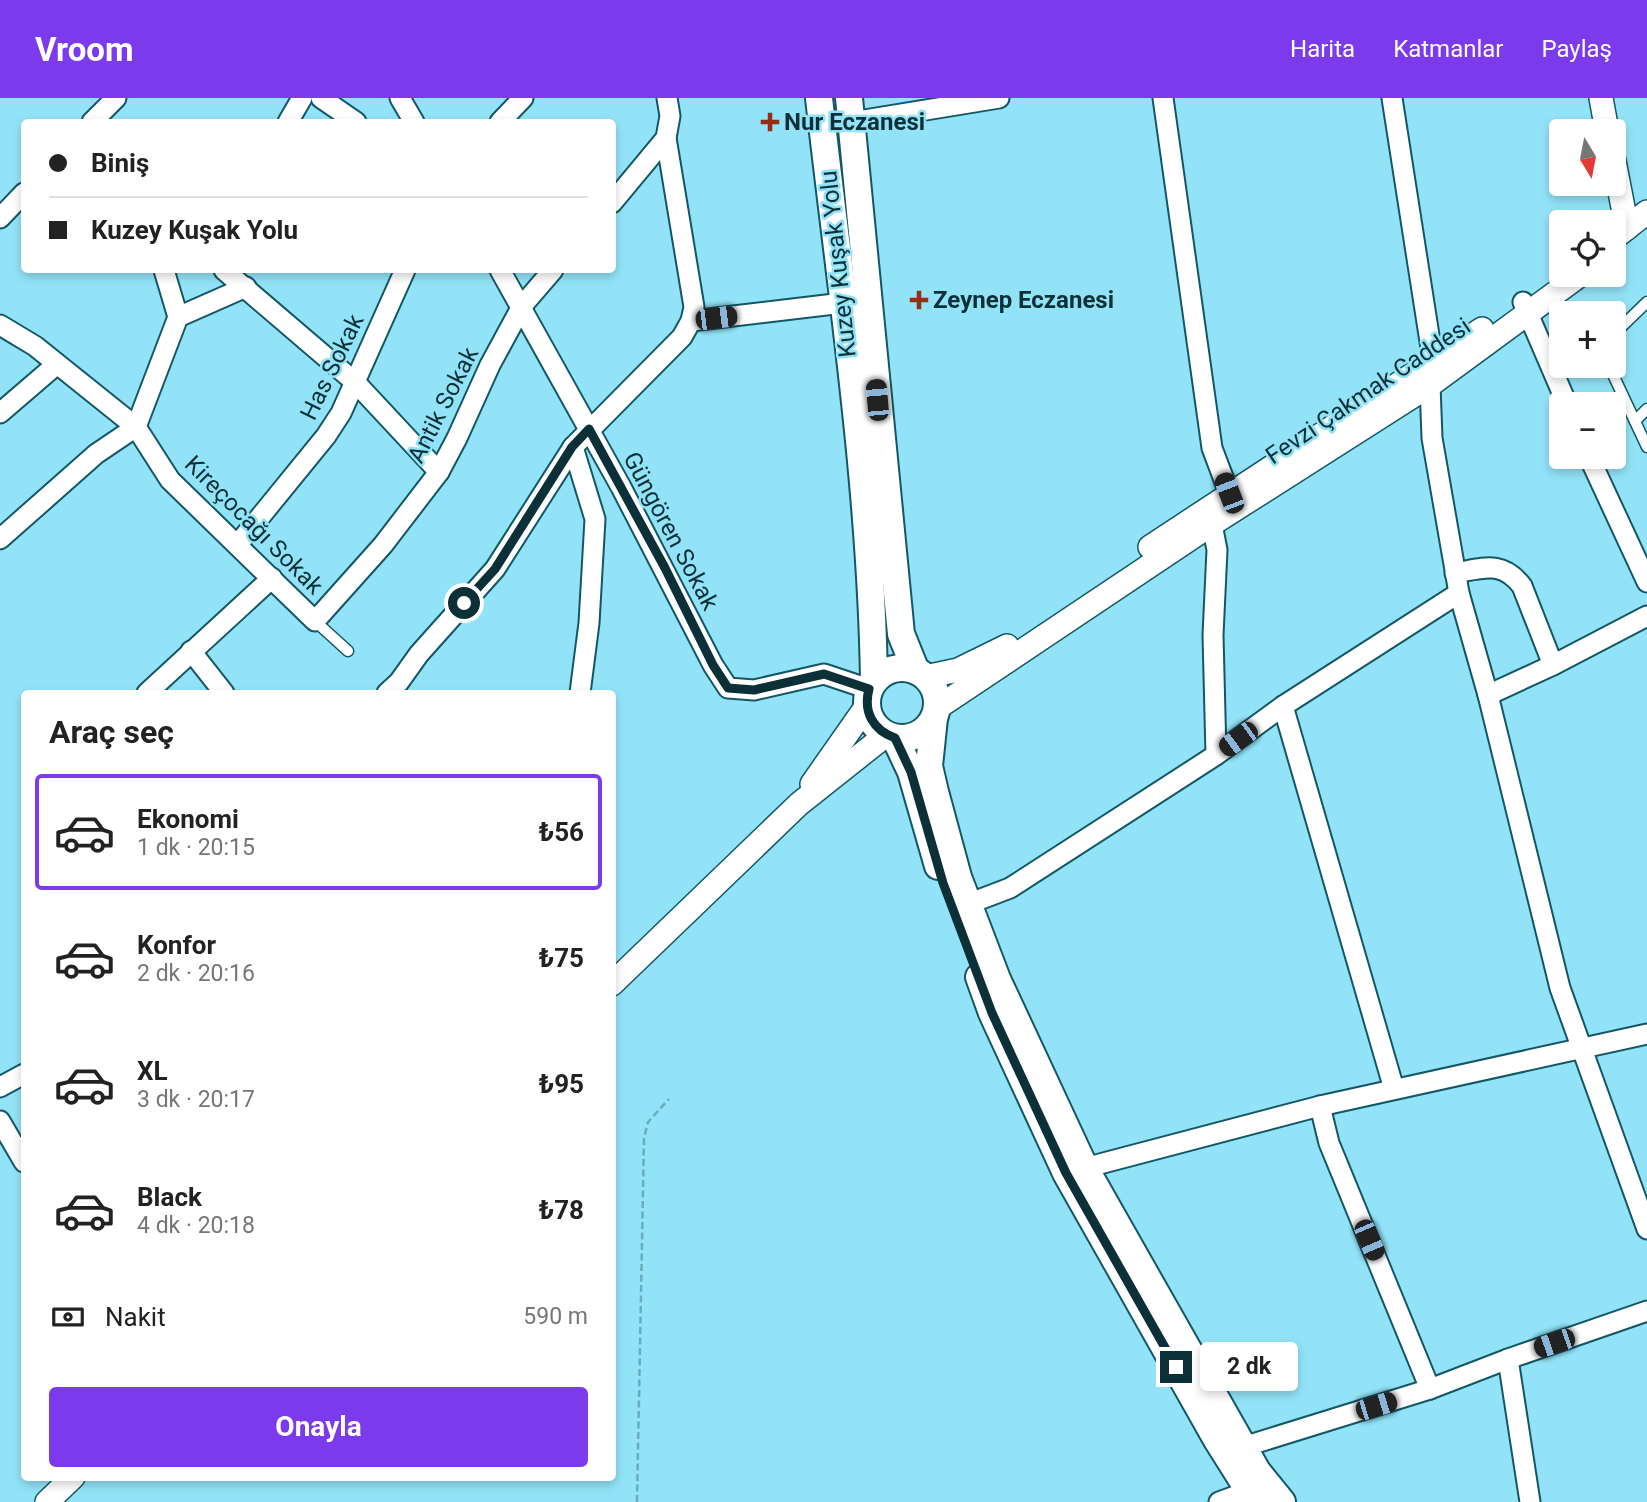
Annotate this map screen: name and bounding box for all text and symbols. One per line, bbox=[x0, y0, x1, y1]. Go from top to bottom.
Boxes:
text: Vroom bbox=[35, 30, 134, 69]
text: Harita bbox=[1290, 35, 1355, 63]
text: Katmanlar bbox=[1393, 35, 1503, 63]
text: Paylaş bbox=[1541, 35, 1612, 63]
place label: Nur Eczanesi bbox=[784, 108, 925, 136]
marker: Nur Eczanesi bbox=[762, 114, 778, 130]
north arrow bbox=[1549, 119, 1626, 196]
map controls bbox=[1549, 119, 1626, 469]
text: Biniş bbox=[91, 148, 149, 178]
street label: Kuzey Kuşak Yolu bbox=[814, 169, 862, 359]
button: locate bbox=[1549, 210, 1626, 287]
text: Kuzey Kuşak Yolu bbox=[91, 215, 298, 245]
place label: Zeynep Eczanesi bbox=[933, 286, 1114, 314]
marker: Zeynep Eczanesi bbox=[911, 292, 927, 308]
button: + bbox=[1549, 301, 1626, 378]
car bbox=[694, 305, 739, 331]
street label: Has Sokak bbox=[294, 309, 370, 424]
street label: Fevzi Çakmak Caddesi bbox=[1260, 312, 1476, 470]
street label: Antik Sokak bbox=[402, 342, 484, 468]
car bbox=[865, 378, 890, 422]
button: − bbox=[1549, 392, 1626, 469]
street label: Güngören Sokak bbox=[618, 447, 725, 616]
street label: Kireçocağı Sokak bbox=[179, 450, 330, 601]
car bbox=[1212, 470, 1247, 516]
route start bbox=[448, 587, 480, 619]
text: Araç seç bbox=[49, 713, 174, 751]
car bbox=[1215, 718, 1262, 760]
icon: car bbox=[53, 801, 116, 864]
text: Ekonomi bbox=[137, 804, 239, 834]
text: ₺56 bbox=[539, 817, 584, 847]
text: 1 dk · 20:15 bbox=[137, 834, 255, 861]
icon: car bbox=[53, 927, 116, 990]
text: Konfor bbox=[137, 930, 216, 960]
text: ₺75 bbox=[539, 943, 584, 973]
text: 2 dk · 20:16 bbox=[137, 960, 255, 987]
icon: car bbox=[53, 1053, 116, 1116]
text: XL bbox=[137, 1056, 168, 1086]
text: ₺95 bbox=[539, 1069, 584, 1099]
text: 3 dk · 20:17 bbox=[137, 1086, 255, 1113]
icon: car bbox=[53, 1179, 116, 1242]
text: Black bbox=[137, 1182, 202, 1212]
text: ₺78 bbox=[539, 1195, 584, 1225]
text: 4 dk · 20:18 bbox=[137, 1212, 255, 1239]
car bbox=[1352, 1217, 1387, 1263]
icon: cash bbox=[49, 1298, 87, 1336]
text: Nakit bbox=[105, 1302, 166, 1332]
text: 590 m bbox=[523, 1303, 588, 1330]
car bbox=[1531, 1326, 1578, 1360]
callout: 2 dk bbox=[1200, 1342, 1298, 1392]
route end bbox=[1160, 1351, 1192, 1383]
text: 2 dk bbox=[1227, 1353, 1271, 1380]
button: Onayla bbox=[49, 1387, 588, 1467]
car bbox=[1353, 1390, 1400, 1422]

